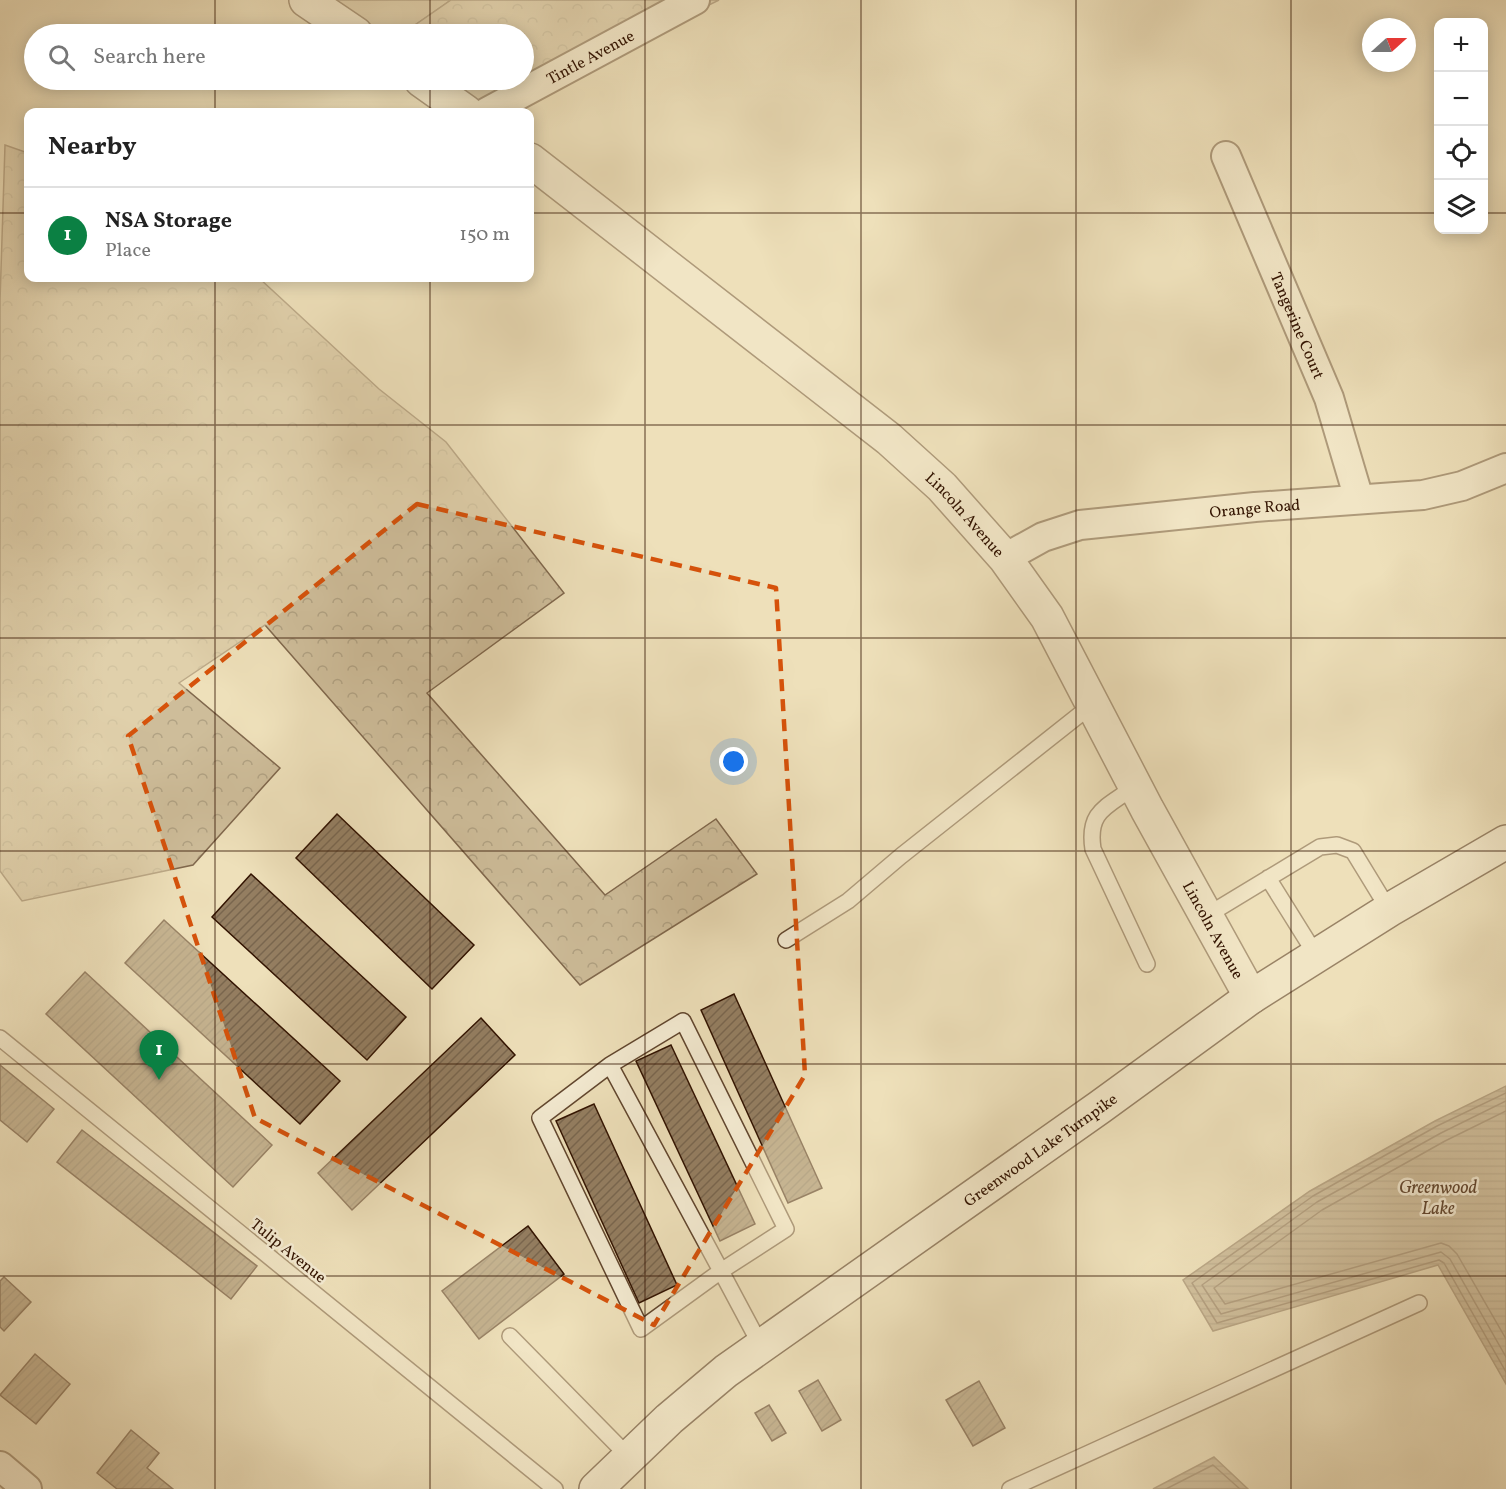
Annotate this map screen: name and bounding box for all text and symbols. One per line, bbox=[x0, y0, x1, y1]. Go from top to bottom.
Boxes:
north arrow bbox=[1362, 18, 1416, 72]
map controls bbox=[1434, 18, 1488, 234]
button: + bbox=[1434, 18, 1488, 72]
search box bbox=[24, 24, 534, 90]
street label: Tintle Avenue bbox=[543, 26, 639, 91]
icon: search bbox=[45, 41, 78, 74]
text: Search here bbox=[93, 42, 206, 73]
button: − bbox=[1434, 72, 1488, 126]
button: locate bbox=[1434, 126, 1488, 180]
text: Nearby bbox=[48, 129, 137, 165]
button: layers bbox=[1434, 180, 1488, 234]
text: NSA Storage bbox=[105, 206, 232, 237]
text: 1 bbox=[63, 221, 72, 249]
text: 150 m bbox=[459, 221, 510, 249]
text: Place bbox=[105, 237, 151, 265]
street label: Tangerine Court bbox=[1264, 269, 1329, 383]
street label: Lincoln Avenue bbox=[919, 468, 1009, 563]
street label: Orange Road bbox=[1209, 495, 1301, 525]
your location bbox=[719, 747, 748, 776]
street label: Lincoln Avenue bbox=[1176, 878, 1248, 984]
pin: 1 bbox=[140, 1030, 178, 1080]
street label: Greenwood Lake Turnpike bbox=[960, 1089, 1123, 1213]
water label: Greenwood Lake bbox=[1399, 1176, 1477, 1222]
street label: Tulip Avenue bbox=[245, 1214, 330, 1289]

